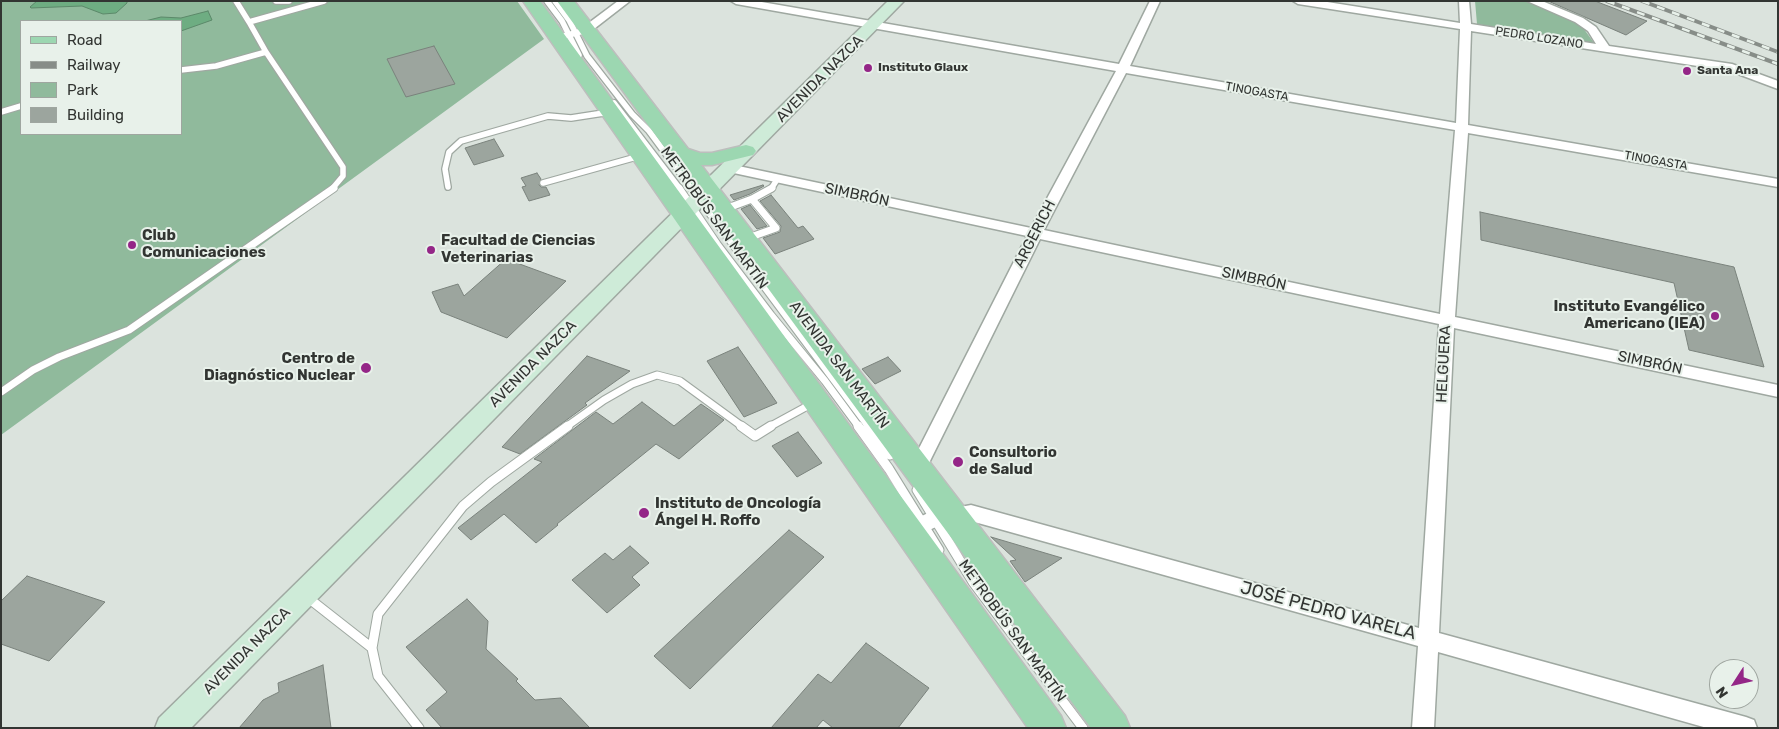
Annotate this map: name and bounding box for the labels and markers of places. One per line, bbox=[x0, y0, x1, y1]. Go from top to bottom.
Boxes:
place label: Instituto Glaux bbox=[878, 61, 968, 75]
marker: Instituto Glaux bbox=[862, 62, 874, 74]
place label: Santa Ana bbox=[1697, 64, 1758, 78]
marker: Santa Ana bbox=[1681, 65, 1693, 77]
place label: Club Comunicaciones bbox=[142, 227, 266, 262]
place label: Facultad de Ciencias Veterinarias bbox=[441, 232, 595, 267]
marker: Club Comunicaciones bbox=[126, 239, 138, 251]
marker: Facultad de Ciencias Veterinarias bbox=[425, 244, 437, 256]
place label: Instituto Evangélico Americano (IEA) bbox=[1553, 298, 1705, 333]
marker: Instituto Evangélico Americano (IEA) bbox=[1709, 310, 1721, 322]
place label: Centro de Diagnóstico Nuclear bbox=[204, 350, 355, 385]
marker: Centro de Diagnóstico Nuclear bbox=[359, 361, 373, 375]
place label: Consultorio de Salud bbox=[969, 444, 1057, 479]
marker: Consultorio de Salud bbox=[951, 455, 965, 469]
place label: Instituto de Oncología Ángel H. Roffo bbox=[655, 495, 821, 530]
marker: Instituto de Oncología Ángel H. Roffo bbox=[637, 506, 651, 520]

